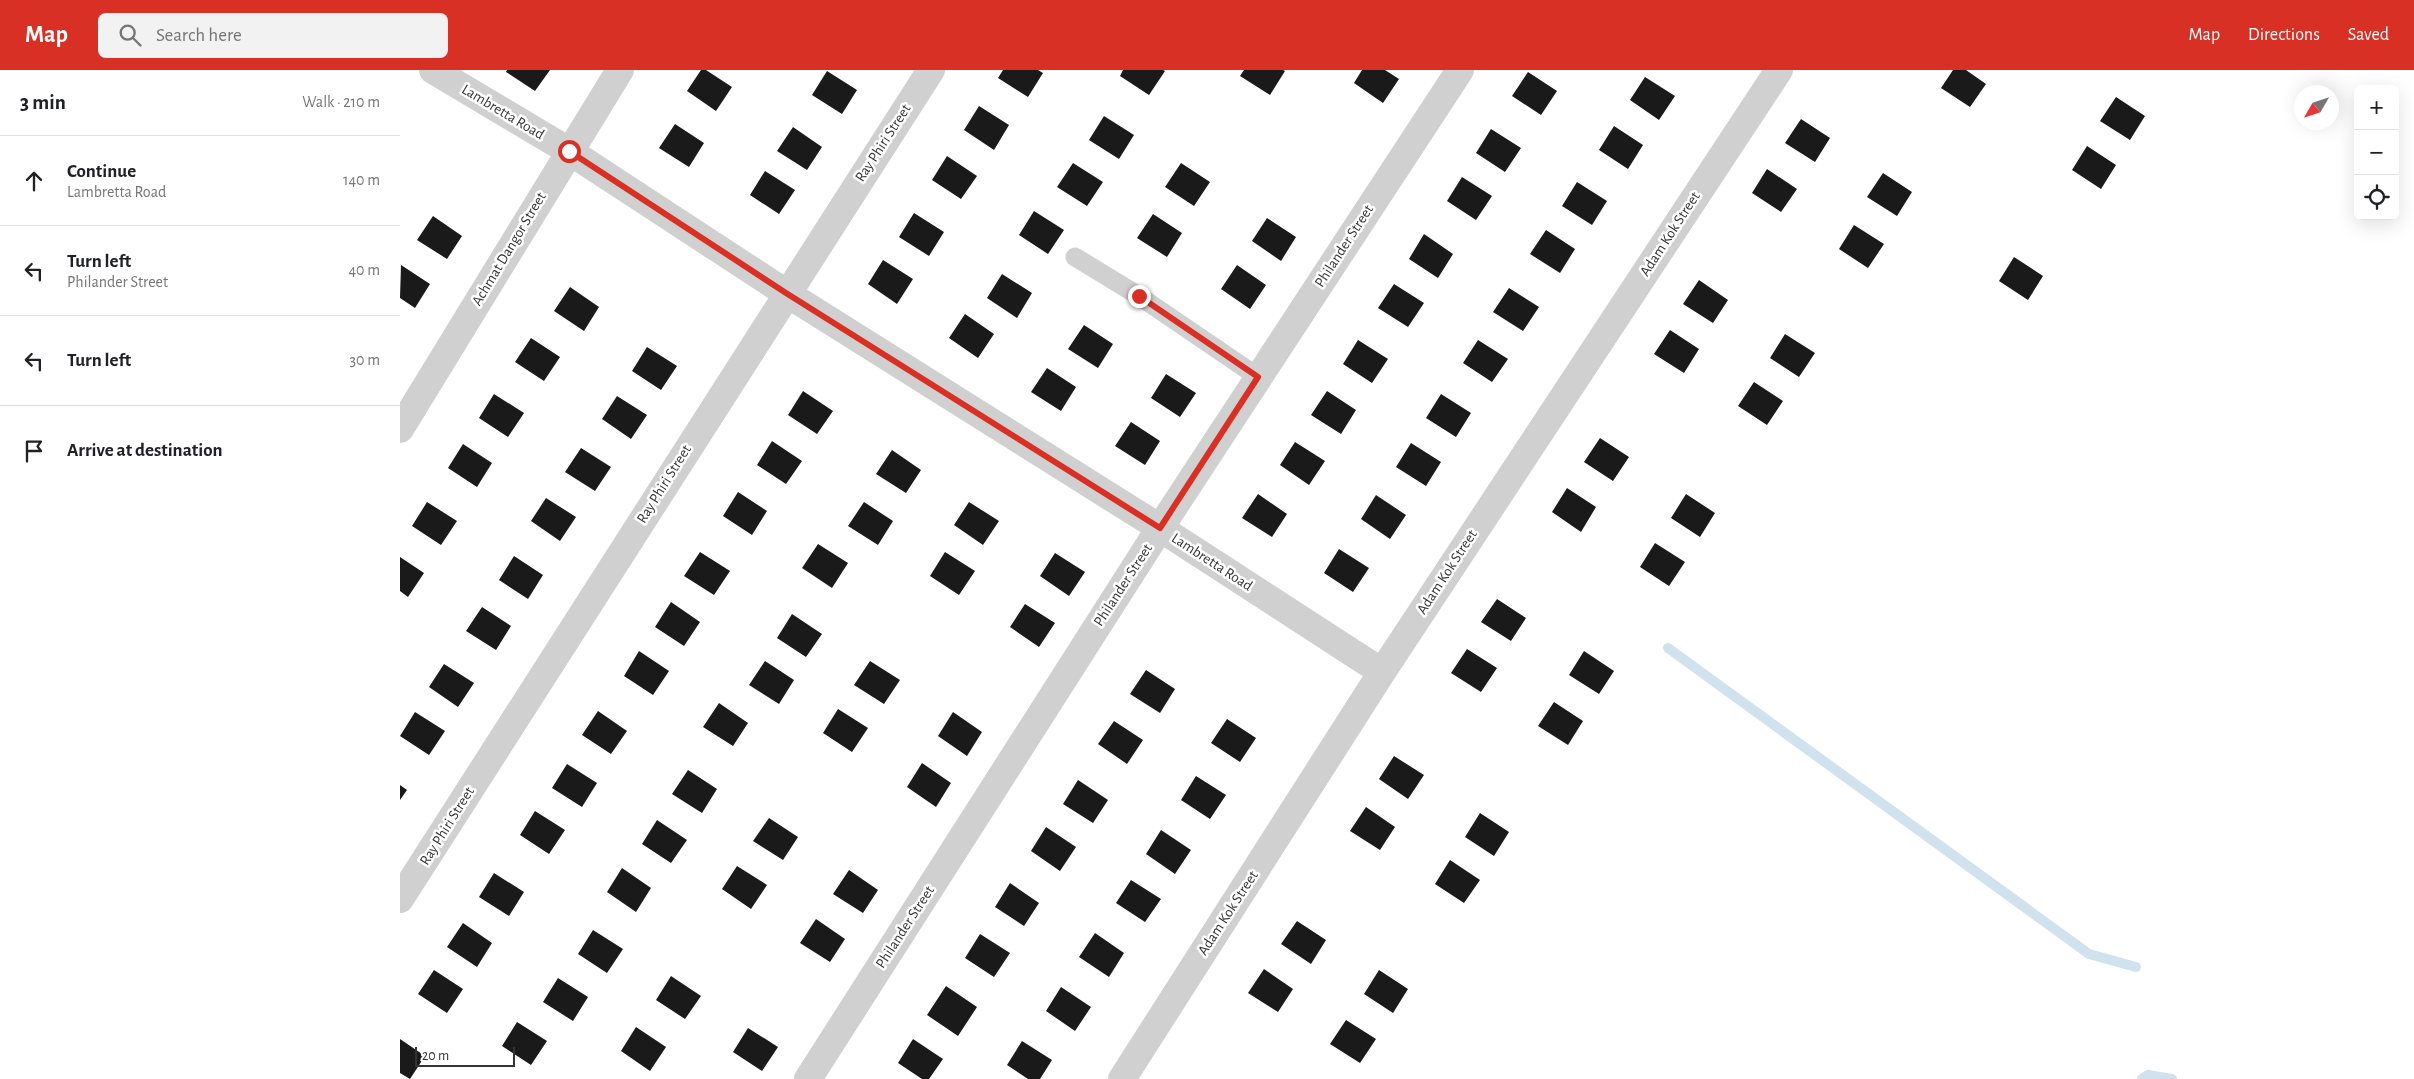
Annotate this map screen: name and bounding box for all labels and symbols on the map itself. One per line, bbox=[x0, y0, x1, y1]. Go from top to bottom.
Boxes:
street label: Lambretta Road bbox=[459, 82, 547, 143]
north arrow bbox=[2294, 85, 2339, 130]
street label: Ray Phiri Street bbox=[852, 101, 914, 184]
route start bbox=[558, 140, 581, 163]
street label: Adam Kok Street bbox=[1637, 189, 1703, 279]
street label: Achmat Dangor Street bbox=[469, 190, 549, 308]
street label: Philander Street bbox=[1312, 202, 1376, 290]
route end bbox=[1128, 285, 1151, 308]
street label: Ray Phiri Street bbox=[634, 442, 694, 526]
street label: Adam Kok Street bbox=[1414, 527, 1480, 617]
street label: Lambretta Road bbox=[1169, 530, 1255, 594]
street label: Philander Street bbox=[1091, 541, 1155, 629]
street label: Ray Phiri Street bbox=[417, 784, 477, 868]
street label: Adam Kok Street bbox=[1195, 868, 1261, 958]
street label: Philander Street bbox=[873, 883, 937, 971]
scale bar bbox=[415, 1044, 515, 1067]

